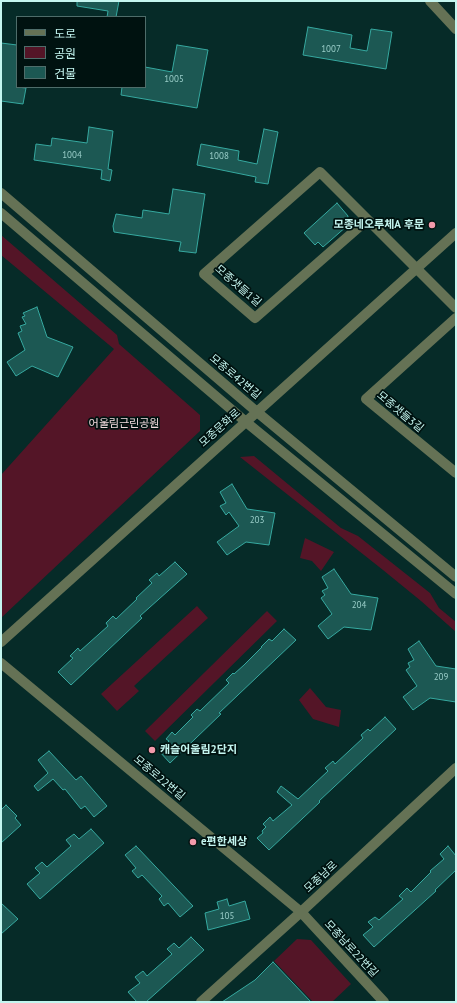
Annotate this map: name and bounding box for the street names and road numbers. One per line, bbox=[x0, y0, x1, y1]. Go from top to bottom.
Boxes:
street label: 모종샛들1길 bbox=[212, 262, 264, 310]
street label: 모종로42번길 bbox=[207, 352, 263, 402]
street label: 모종샛들3길 bbox=[374, 389, 426, 435]
street label: 모종문화로 bbox=[197, 406, 243, 450]
street label: 모종로22번길 bbox=[131, 753, 187, 803]
street label: 모종남로 bbox=[302, 858, 340, 896]
street label: 모종남로22번길 bbox=[321, 918, 381, 980]

